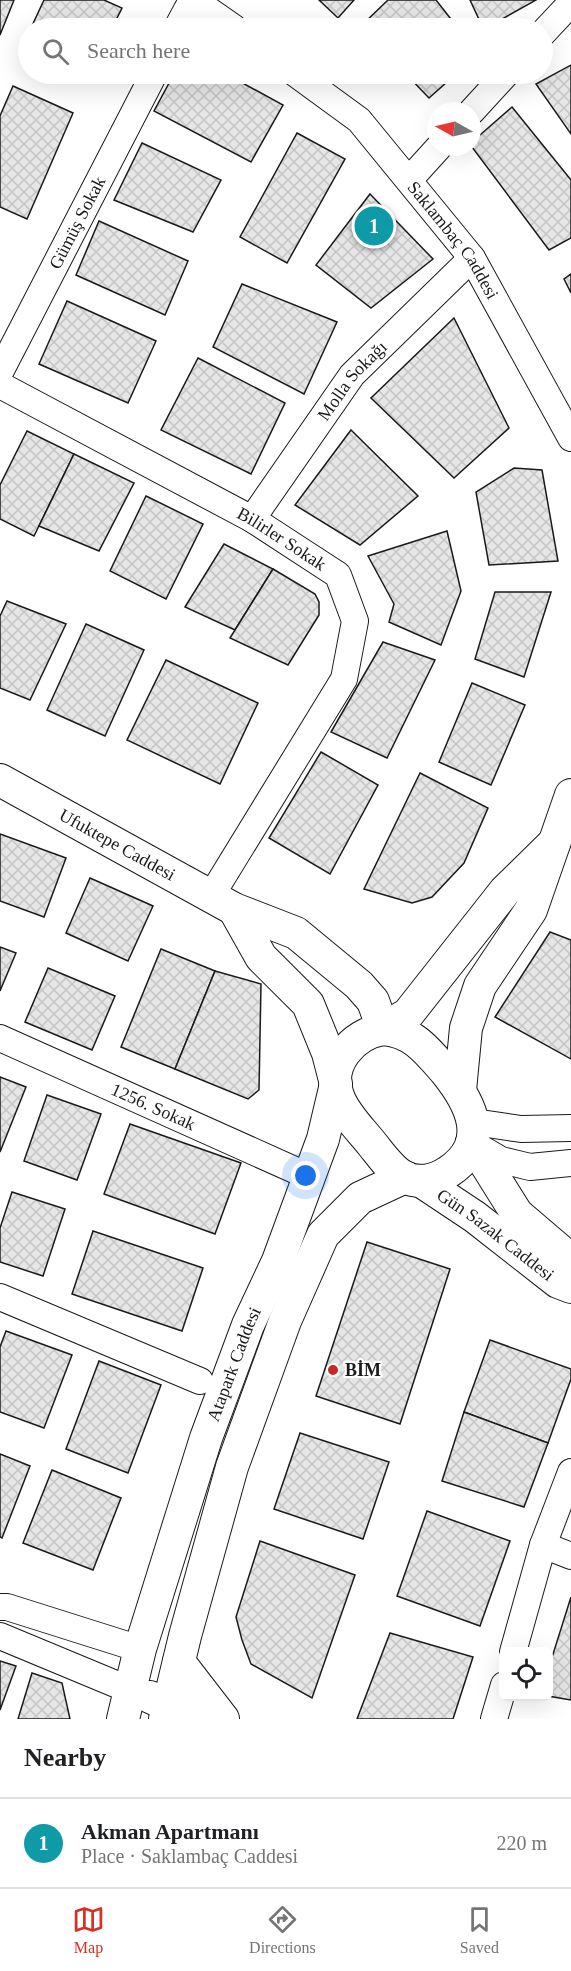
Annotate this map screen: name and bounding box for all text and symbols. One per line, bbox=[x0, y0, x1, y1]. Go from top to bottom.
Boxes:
search box bbox=[18, 18, 553, 84]
icon: search bbox=[39, 35, 72, 68]
text: Search here bbox=[87, 38, 190, 63]
north arrow bbox=[427, 102, 481, 156]
street label: Gümüş Sokak bbox=[45, 173, 109, 272]
street label: Saklambaç Caddesi bbox=[403, 177, 503, 303]
pin: 1 bbox=[354, 204, 394, 248]
street label: Molla Sokağı bbox=[313, 337, 391, 424]
street label: Bilirler Sokak bbox=[234, 503, 330, 575]
street label: Ufuktepe Caddesi bbox=[56, 805, 179, 885]
street label: 1256. Sokak bbox=[108, 1079, 198, 1134]
your location bbox=[291, 1161, 320, 1190]
street label: Gün Sazak Caddesi bbox=[433, 1185, 558, 1285]
street label: Atapark Caddesi bbox=[203, 1304, 265, 1424]
place label: BİM bbox=[345, 1360, 381, 1380]
marker: BİM bbox=[326, 1363, 340, 1377]
map controls bbox=[499, 1647, 553, 1701]
button: locate bbox=[499, 1647, 553, 1701]
text: Nearby bbox=[24, 1743, 106, 1772]
text: Akman Apartmanı bbox=[81, 1819, 259, 1844]
text: 1 bbox=[39, 1832, 49, 1854]
text: 220 m bbox=[496, 1832, 547, 1854]
text: Place · Saklambaç Caddesi bbox=[81, 1845, 298, 1867]
tab: Map bbox=[72, 1903, 105, 1957]
tab: Directions bbox=[249, 1903, 316, 1957]
tab: Saved bbox=[460, 1903, 499, 1957]

